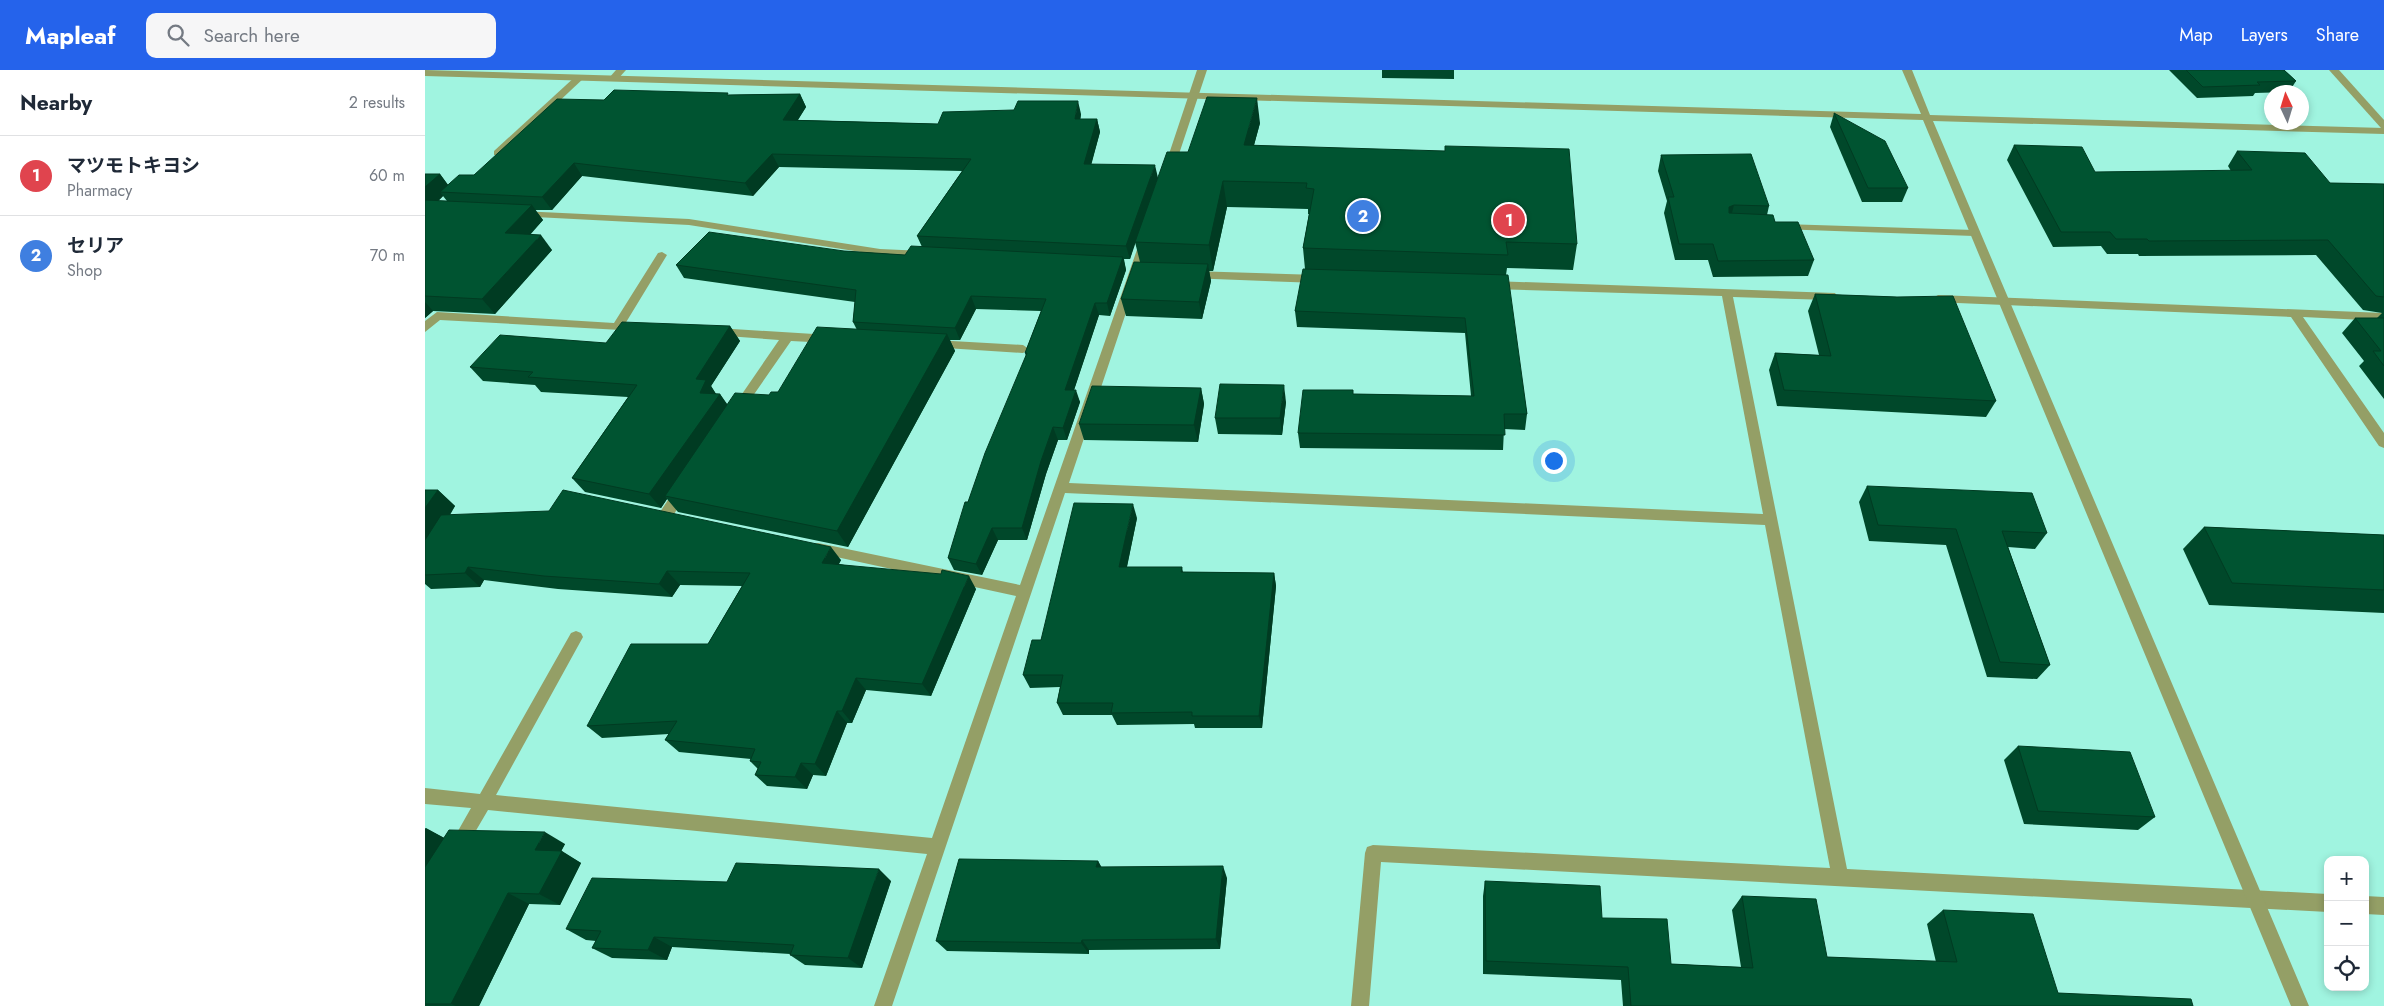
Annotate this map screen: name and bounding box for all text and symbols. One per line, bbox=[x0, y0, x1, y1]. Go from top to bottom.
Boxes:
search box bbox=[146, 13, 496, 58]
text: Mapleaf bbox=[25, 18, 116, 53]
icon: search bbox=[164, 21, 192, 49]
text: Search here bbox=[204, 22, 300, 49]
text: Map bbox=[2179, 22, 2213, 48]
text: Layers bbox=[2241, 22, 2288, 48]
text: Share bbox=[2316, 22, 2359, 48]
north arrow bbox=[2264, 85, 2309, 130]
text: Nearby bbox=[20, 88, 92, 118]
text: 2 results bbox=[349, 91, 405, 114]
text: マツモトキヨシ bbox=[67, 152, 200, 179]
text: 1 bbox=[32, 164, 40, 187]
text: 60 m bbox=[369, 164, 405, 187]
text: Pharmacy bbox=[67, 179, 132, 202]
pin: 2 bbox=[1347, 197, 1379, 235]
pin: 1 bbox=[1493, 201, 1525, 239]
text: セリア bbox=[67, 232, 124, 259]
text: 2 bbox=[31, 244, 41, 267]
text: 70 m bbox=[370, 244, 405, 267]
text: Shop bbox=[67, 259, 102, 282]
your location bbox=[1541, 448, 1567, 474]
map controls bbox=[2324, 856, 2369, 991]
button: + bbox=[2324, 856, 2369, 901]
button: − bbox=[2324, 901, 2369, 946]
button: locate bbox=[2324, 946, 2369, 991]

